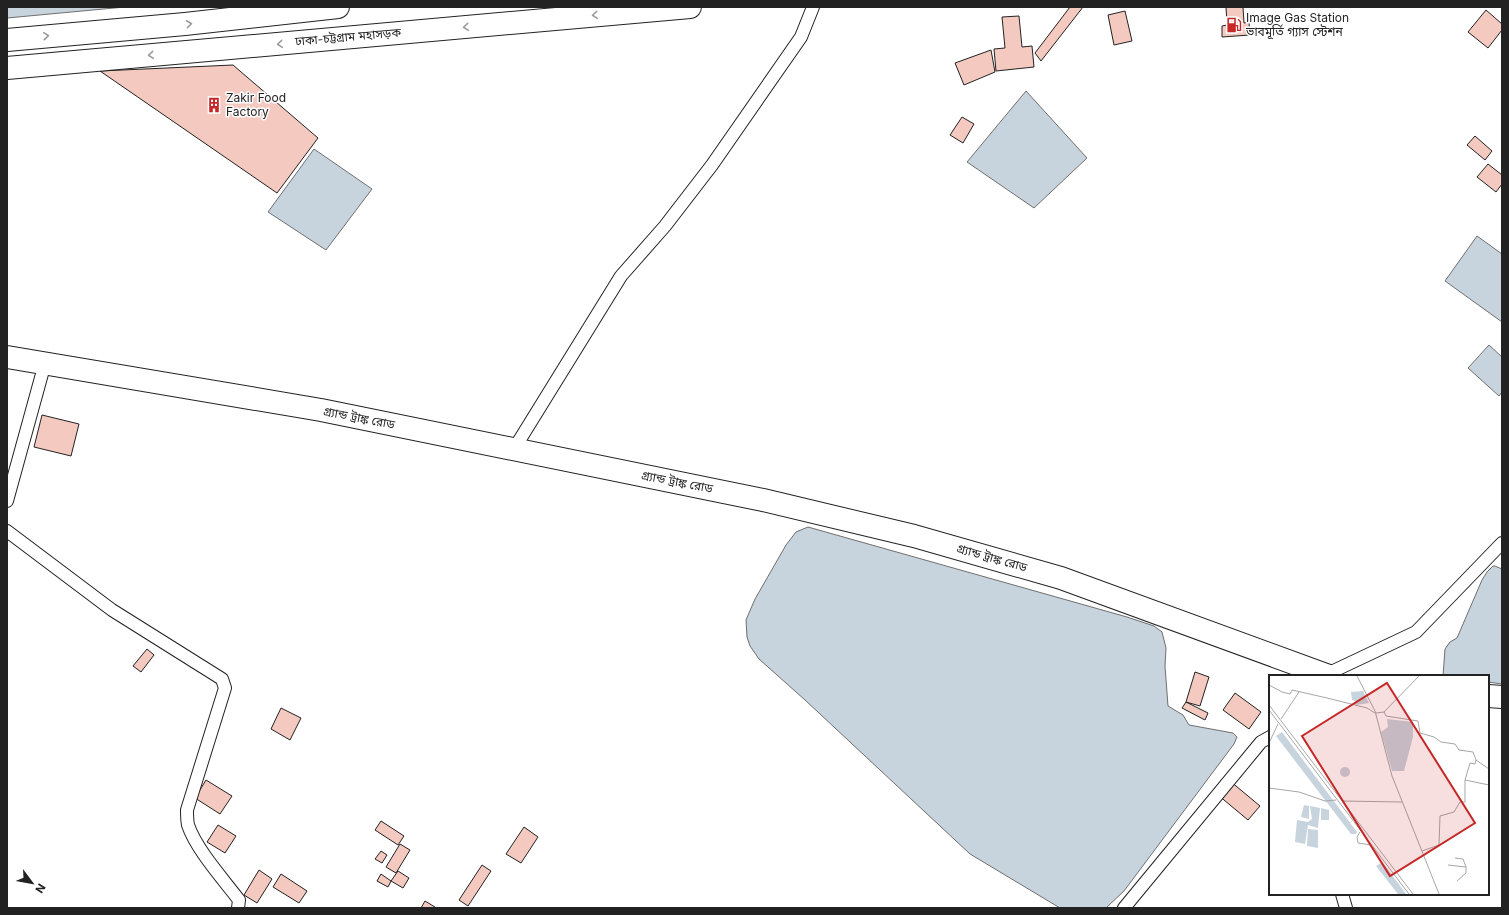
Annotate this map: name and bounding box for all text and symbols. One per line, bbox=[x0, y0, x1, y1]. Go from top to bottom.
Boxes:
place label: Image Gas Station ভাবমূর্তি গ্যাস স্টেশন bbox=[1245, 10, 1349, 40]
one-way arrow bbox=[592, 11, 598, 20]
fuel station icon: Image Gas Station ভাবমূর্তি গ্যাস স্টেশন bbox=[1225, 16, 1243, 34]
one-way arrow bbox=[186, 19, 192, 28]
one-way arrow bbox=[463, 22, 469, 31]
street label: ঢাকা-চট্টগ্রাম মহাসড়ক bbox=[293, 24, 402, 49]
one-way arrow bbox=[43, 32, 49, 41]
one-way arrow bbox=[277, 39, 283, 48]
one-way arrow bbox=[148, 50, 154, 59]
place label: Zakir Food Factory bbox=[226, 90, 286, 119]
building icon: Zakir Food Factory bbox=[205, 96, 223, 114]
street label: গ্র্যান্ড ট্রাঙ্ক রোড bbox=[322, 403, 397, 432]
street label: গ্র্যান্ড ট্রাঙ্ক রোড bbox=[640, 467, 715, 496]
street label: গ্র্যান্ড ট্রাঙ্ক রোড bbox=[955, 540, 1029, 575]
inset map bbox=[1269, 675, 1489, 895]
north arrow bbox=[12, 863, 52, 903]
text: N bbox=[32, 881, 49, 896]

